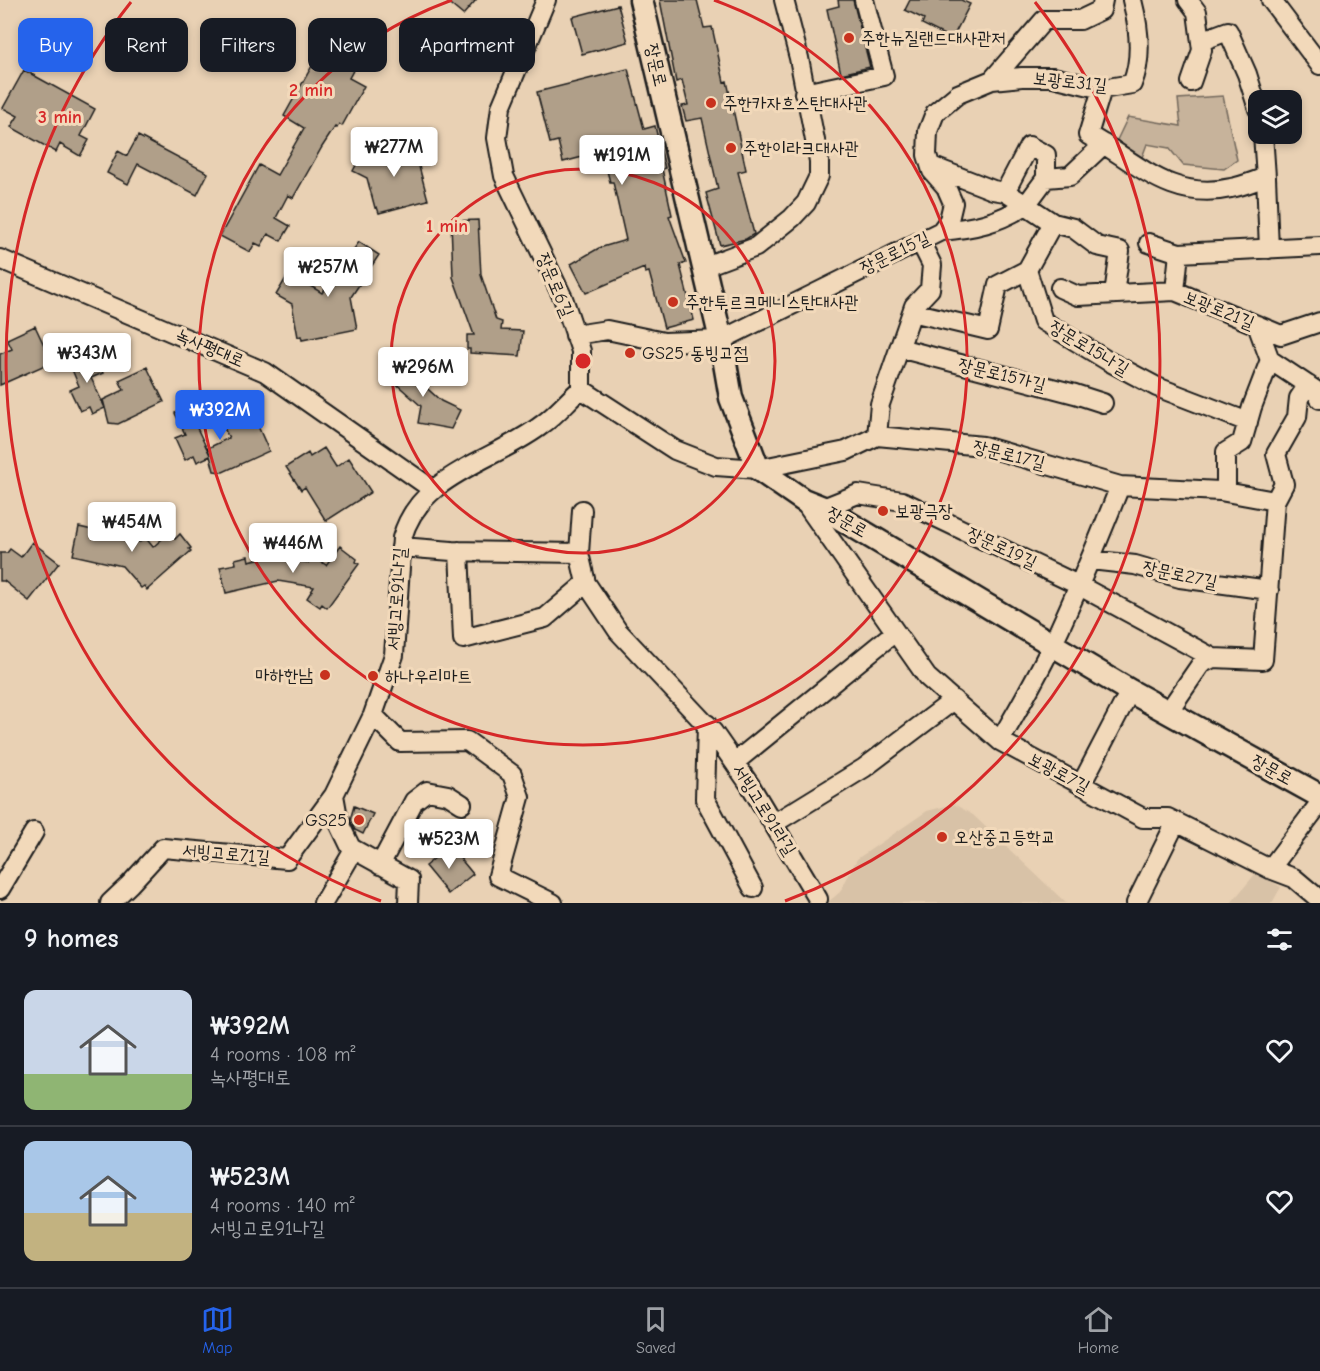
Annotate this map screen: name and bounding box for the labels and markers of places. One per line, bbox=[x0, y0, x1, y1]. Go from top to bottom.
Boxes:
place label: 주한뉴질랜드대사관저 bbox=[861, 28, 1006, 49]
marker: 주한뉴질랜드대사관저 bbox=[842, 31, 856, 45]
place label: 주한카자흐스탄대사관 bbox=[723, 93, 868, 114]
marker: 주한카자흐스탄대사관 bbox=[704, 96, 718, 110]
pin: ₩277M bbox=[352, 127, 436, 178]
pin: ₩191M bbox=[580, 135, 664, 186]
place label: 주한이라크대사관 bbox=[743, 138, 859, 159]
marker: 주한이라크대사관 bbox=[724, 141, 738, 155]
pin: ₩257M bbox=[286, 247, 370, 298]
place label: 주한투르크메니스탄대사관 bbox=[685, 292, 859, 313]
marker: 주한투르크메니스탄대사관 bbox=[666, 295, 680, 309]
pin: ₩343M bbox=[45, 333, 129, 384]
place label: GS25 동빙고점 bbox=[642, 343, 748, 364]
marker: GS25 동빙고점 bbox=[623, 346, 637, 360]
pin: ₩296M bbox=[381, 347, 465, 398]
centre of rings bbox=[573, 351, 593, 371]
pin: ₩392M bbox=[178, 390, 262, 441]
place label: 보광극장 bbox=[895, 501, 953, 522]
pin: ₩454M bbox=[90, 502, 174, 553]
marker: 보광극장 bbox=[876, 504, 890, 518]
pin: ₩446M bbox=[251, 523, 335, 574]
place label: 마하한남 bbox=[255, 665, 313, 686]
place label: 하나우리마트 bbox=[385, 666, 472, 687]
marker: 마하한남 bbox=[318, 668, 332, 682]
marker: 하나우리마트 bbox=[366, 669, 380, 683]
place label: GS25 bbox=[305, 810, 347, 831]
marker: GS25 bbox=[352, 813, 366, 827]
pin: ₩523M bbox=[407, 819, 491, 870]
place label: 오산중고등학교 bbox=[954, 827, 1055, 848]
marker: 오산중고등학교 bbox=[935, 830, 949, 844]

